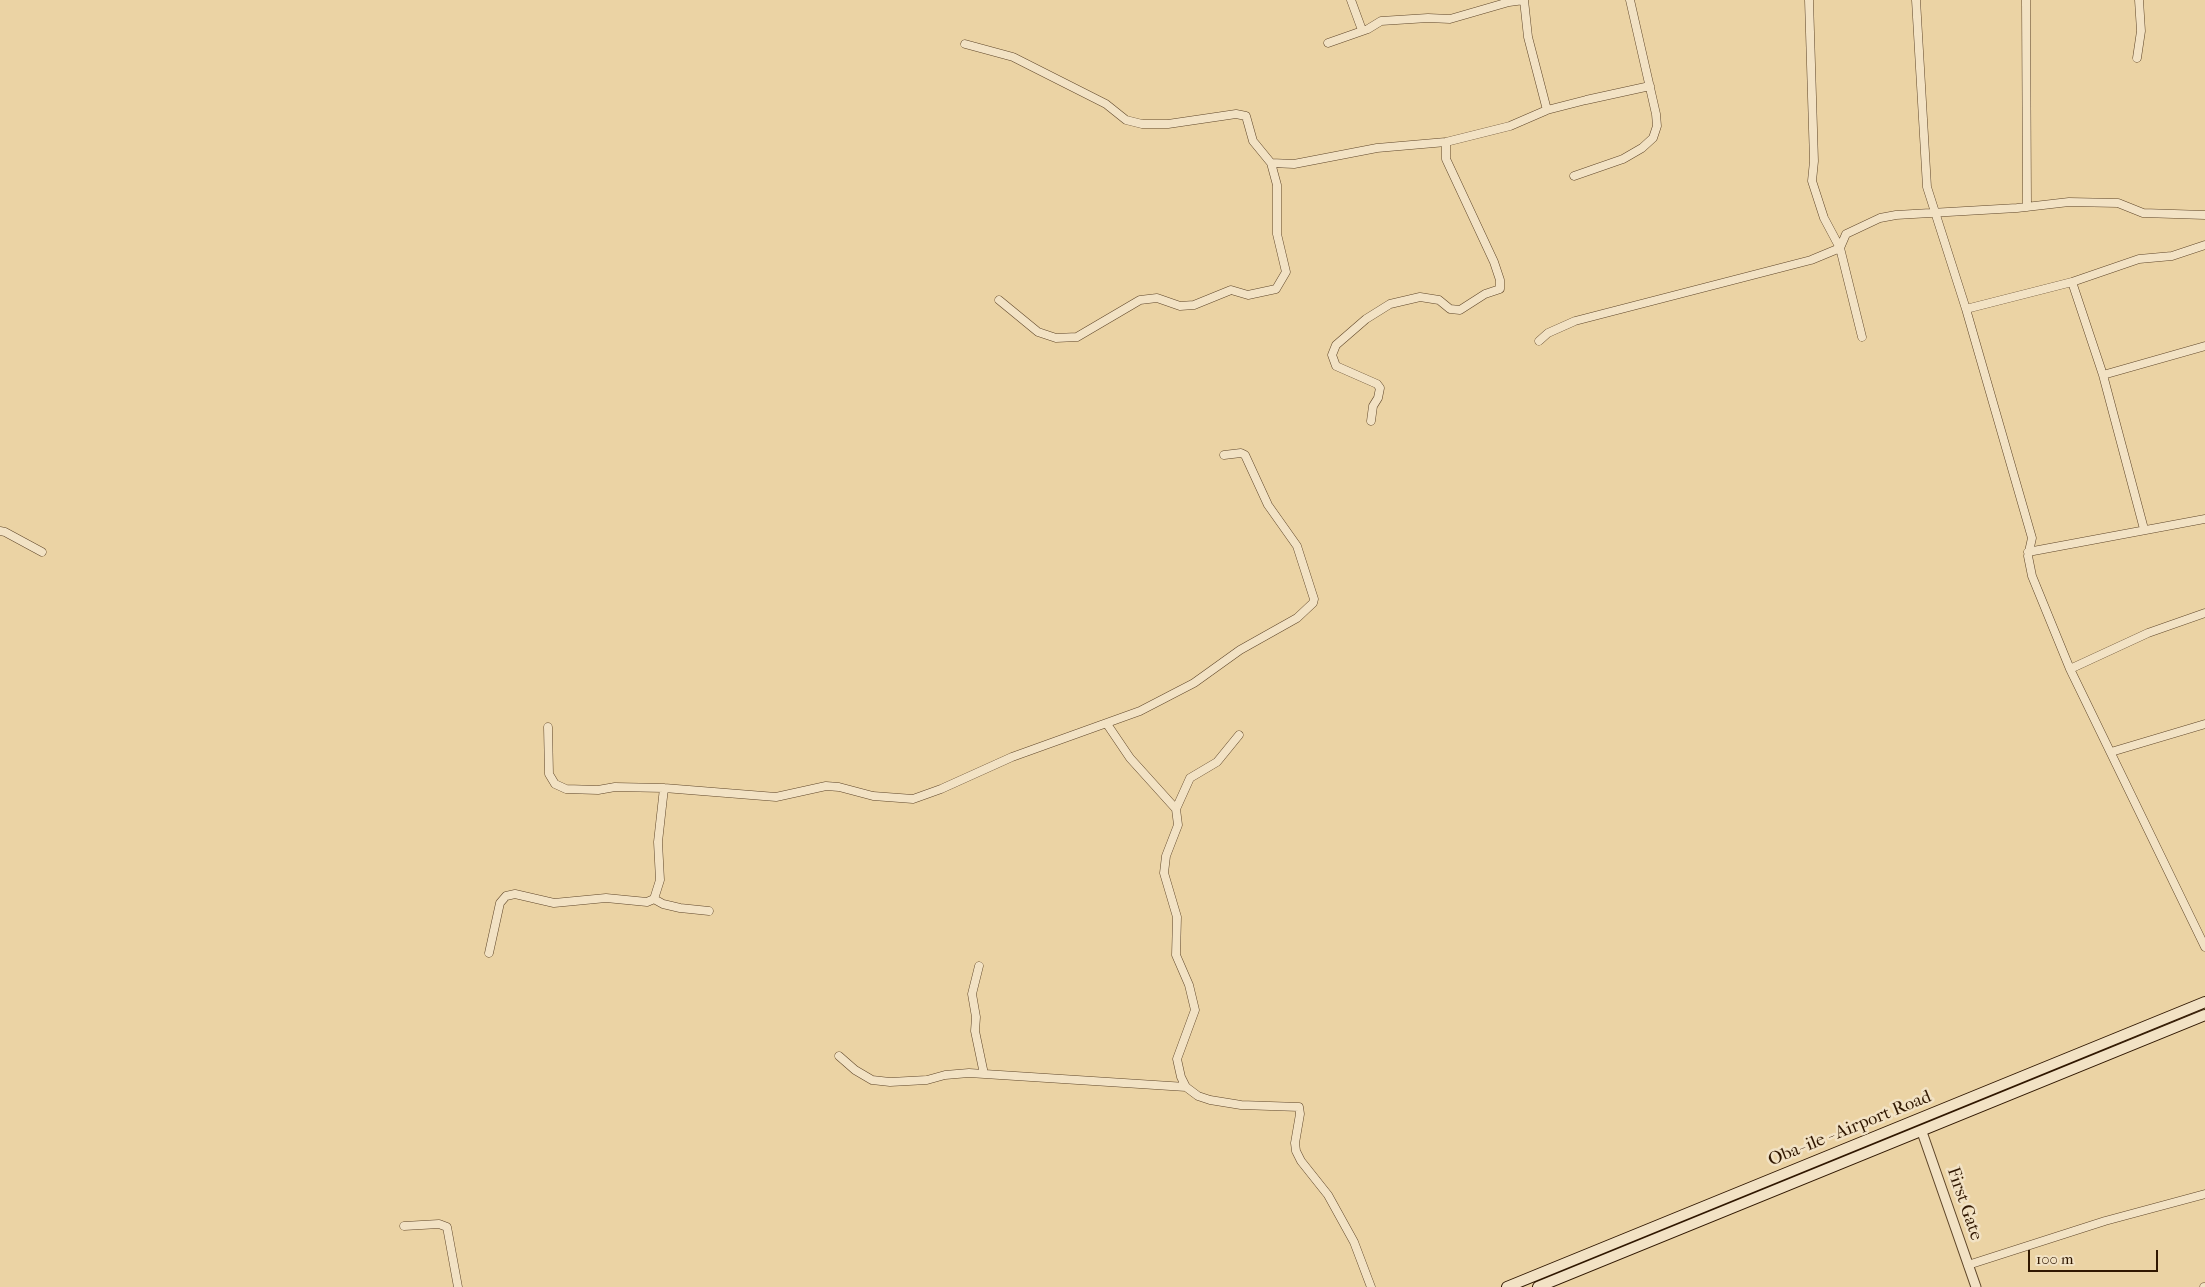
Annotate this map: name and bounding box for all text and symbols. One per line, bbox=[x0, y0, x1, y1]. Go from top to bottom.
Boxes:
street label: Oba- ile - Airport Road bbox=[1765, 1086, 1935, 1172]
street label: First Gate bbox=[1941, 1165, 1987, 1243]
scale bar bbox=[2030, 1240, 2160, 1272]
text: 100 m bbox=[2036, 1250, 2074, 1268]

